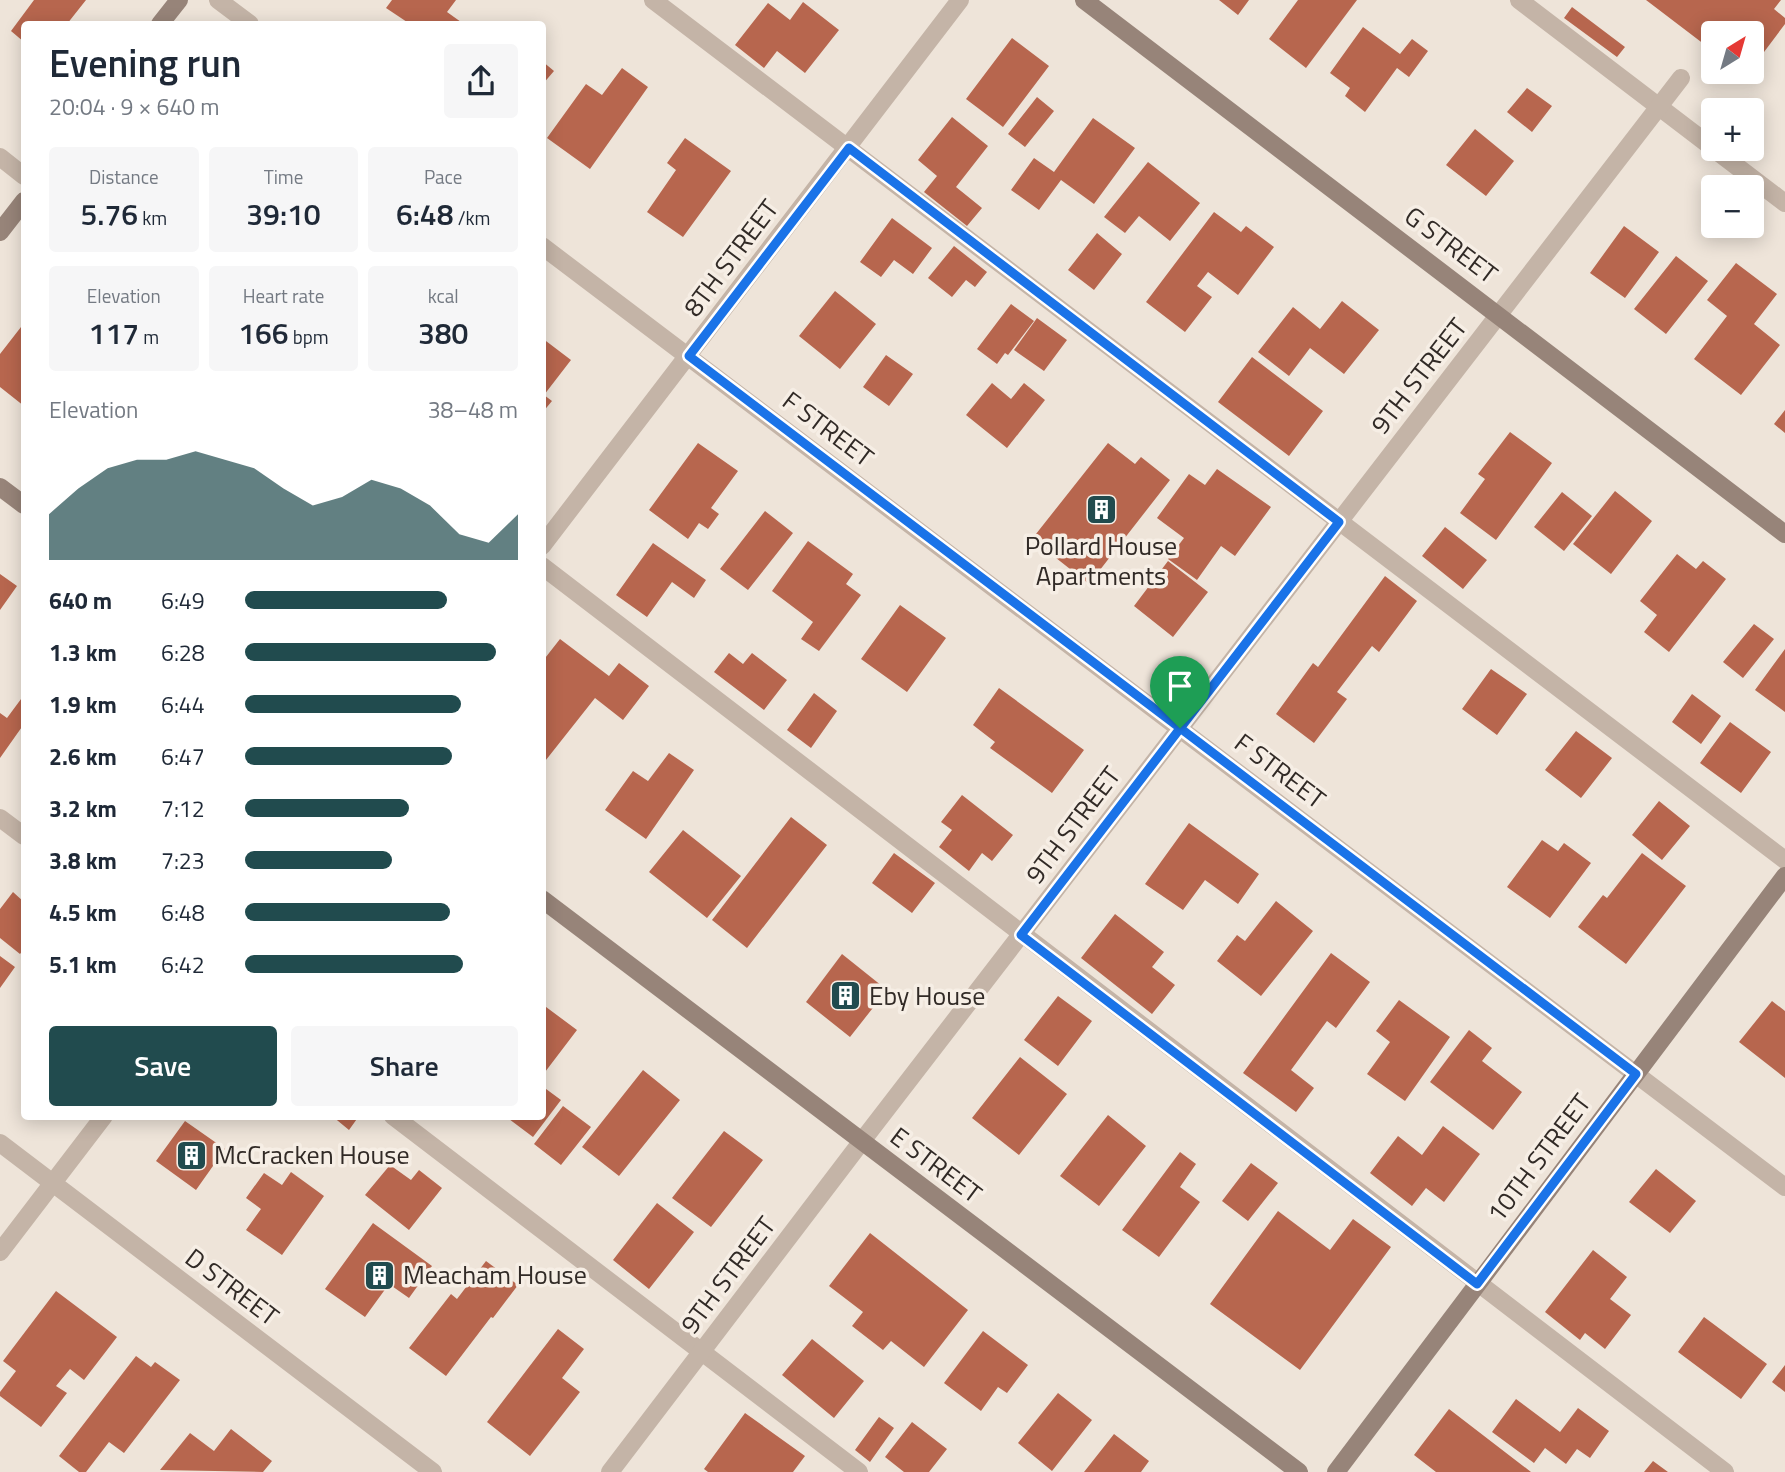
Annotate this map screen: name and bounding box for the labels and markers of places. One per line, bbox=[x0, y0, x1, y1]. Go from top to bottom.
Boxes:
building icon: Pollard House Apartments bbox=[1084, 493, 1118, 527]
place label: Pollard House Apartments bbox=[1025, 526, 1177, 595]
pin bbox=[1150, 656, 1210, 728]
place label: Eby House bbox=[869, 976, 985, 1015]
building icon: Eby House bbox=[829, 979, 863, 1013]
place label: McCracken House bbox=[214, 1135, 410, 1174]
building icon: McCracken House bbox=[174, 1138, 208, 1172]
place label: Meacham House bbox=[403, 1255, 587, 1294]
building icon: Meacham House bbox=[363, 1258, 397, 1292]

